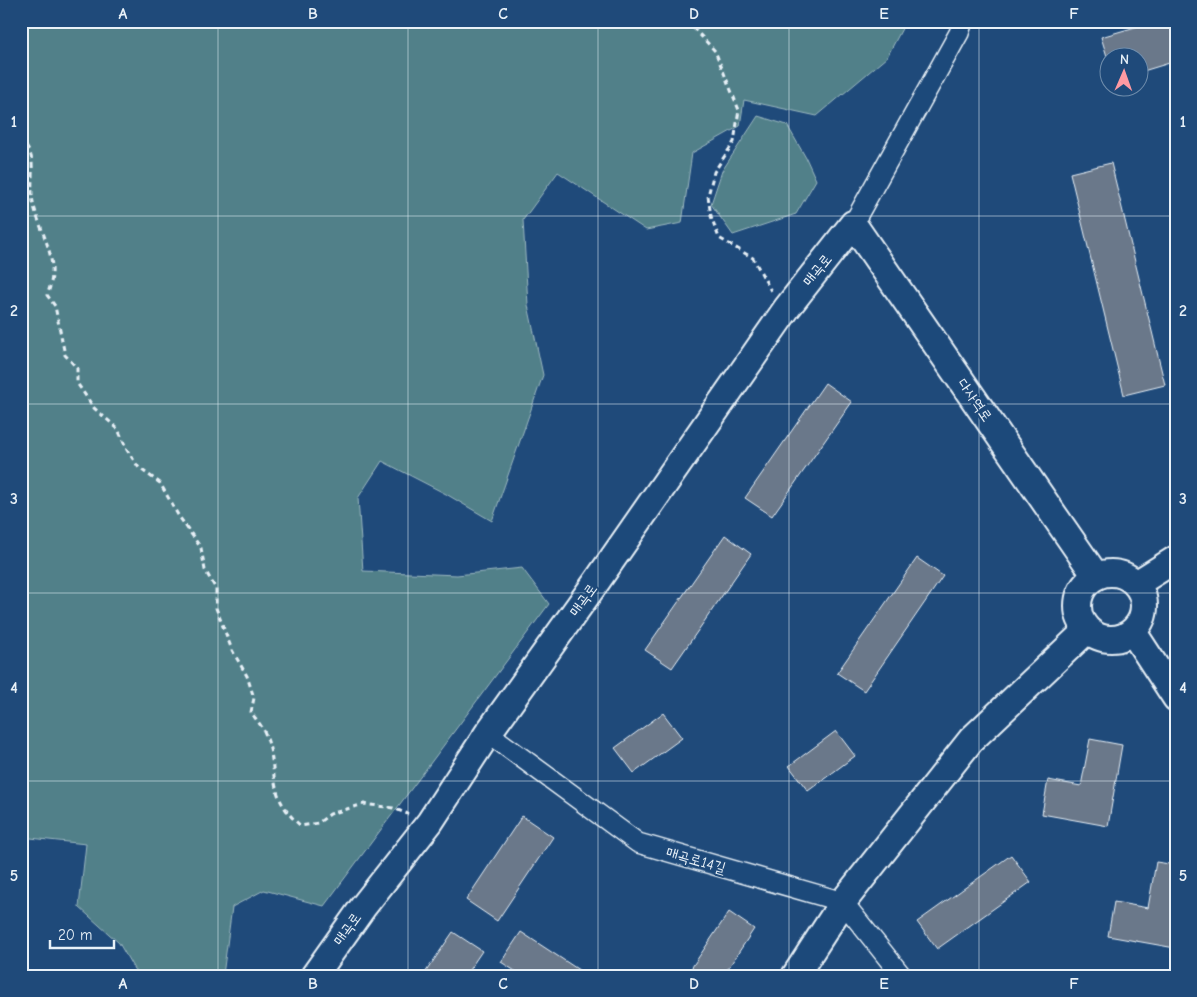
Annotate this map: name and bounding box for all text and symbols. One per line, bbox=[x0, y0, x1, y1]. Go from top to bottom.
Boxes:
text: A bbox=[119, 5, 128, 23]
text: B bbox=[308, 5, 318, 23]
text: C bbox=[498, 5, 508, 23]
text: D bbox=[689, 5, 699, 23]
text: E bbox=[879, 5, 889, 23]
text: F bbox=[1069, 5, 1079, 23]
north arrow bbox=[1100, 48, 1150, 98]
text: N bbox=[1120, 51, 1129, 68]
text: 1 bbox=[11, 113, 17, 131]
text: 1 bbox=[1180, 113, 1186, 131]
street label: 매곡로 bbox=[799, 250, 835, 290]
text: 2 bbox=[10, 302, 18, 320]
text: 2 bbox=[1179, 302, 1187, 320]
street label: 다사역로 bbox=[954, 375, 996, 425]
text: 3 bbox=[10, 490, 18, 508]
text: 3 bbox=[1179, 490, 1187, 508]
street label: 매곡로 bbox=[565, 580, 601, 620]
text: 4 bbox=[10, 679, 18, 697]
text: 4 bbox=[1179, 679, 1187, 697]
street label: 매곡로14길 bbox=[664, 843, 728, 877]
text: 5 bbox=[10, 867, 18, 885]
text: 5 bbox=[1179, 867, 1187, 885]
street label: 매곡로 bbox=[329, 909, 365, 949]
scale bar bbox=[50, 917, 114, 949]
text: 20 m bbox=[58, 926, 92, 944]
text: A bbox=[119, 975, 128, 993]
text: B bbox=[308, 975, 318, 993]
text: C bbox=[498, 975, 508, 993]
text: D bbox=[689, 975, 699, 993]
text: E bbox=[879, 975, 889, 993]
text: F bbox=[1069, 975, 1079, 993]

